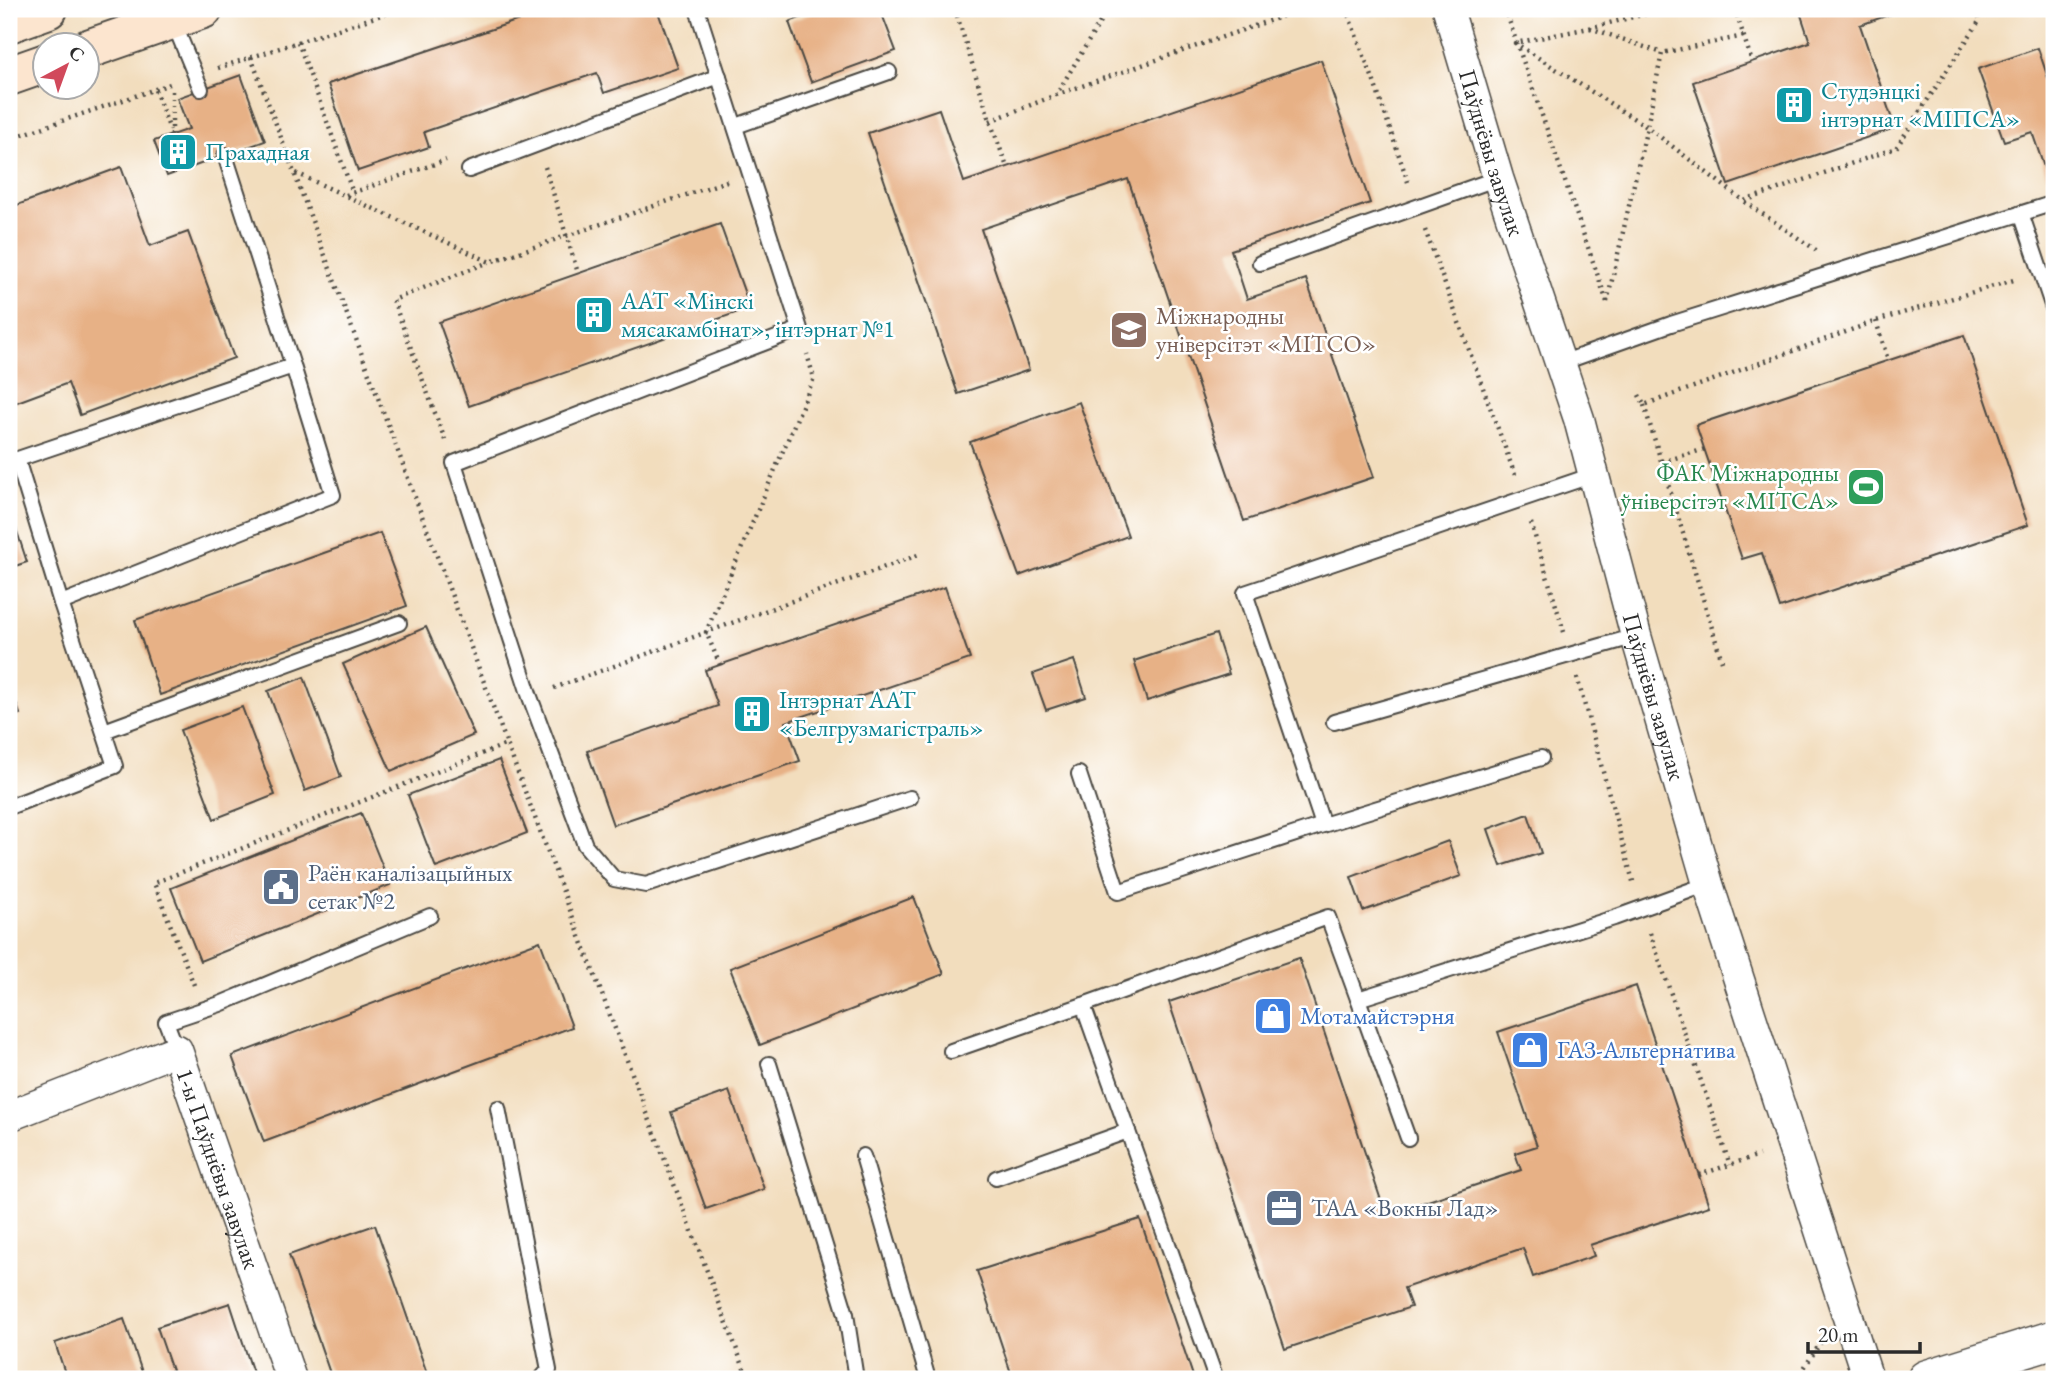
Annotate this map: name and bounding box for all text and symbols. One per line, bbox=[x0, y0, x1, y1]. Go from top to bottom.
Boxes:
north arrow bbox=[32, 32, 102, 102]
text: С bbox=[64, 40, 90, 67]
street label: Паўднёвы завулак bbox=[1452, 65, 1532, 240]
place label: Студэнцкі інтэрнат «МІПСА» bbox=[1821, 75, 2020, 134]
building icon: Студэнцкі інтэрнат «МІПСА» bbox=[1773, 84, 1815, 126]
building icon: Прахадная bbox=[157, 131, 199, 173]
place label: Прахадная bbox=[205, 136, 310, 167]
place label: ААТ «Мінскі мясакамбінат», інтэрнат №1 bbox=[620, 285, 895, 344]
building icon: ААТ «Мінскі мясакамбінат», інтэрнат №1 bbox=[573, 294, 615, 336]
place label: Міжнародны універсітэт «МІТСО» bbox=[1156, 300, 1376, 359]
school or university icon: Міжнародны універсітэт «МІТСО» bbox=[1108, 309, 1150, 351]
place label: ФАК Міжнародны ўніверсітэт «МІТСА» bbox=[1621, 457, 1839, 516]
sports icon: ФАК Міжнародны ўніверсітэт «МІТСА» bbox=[1845, 466, 1887, 508]
street label: Паўднёвы завулак bbox=[1616, 609, 1693, 784]
place label: Інтэрнат ААТ «Белгрузмагістраль» bbox=[779, 684, 984, 743]
building icon: Інтэрнат ААТ «Белгрузмагістраль» bbox=[731, 693, 773, 735]
place label: Раён каналізацыйных сетак №2 bbox=[308, 857, 513, 916]
public building icon: Раён каналізацыйных сетак №2 bbox=[260, 866, 302, 908]
shop icon: Мотамайстэрня bbox=[1252, 995, 1294, 1037]
place label: Мотамайстэрня bbox=[1300, 1000, 1455, 1031]
shop icon: ГАЗ-Альтернатива bbox=[1509, 1029, 1551, 1071]
place label: ГАЗ-Альтернатива bbox=[1557, 1034, 1736, 1065]
street label: 1-ы Паўднёвы завулак bbox=[169, 1064, 268, 1273]
office icon: ТАА «Вокны Лад» bbox=[1263, 1187, 1305, 1229]
place label: ТАА «Вокны Лад» bbox=[1311, 1192, 1499, 1223]
scale bar bbox=[1808, 1311, 1920, 1355]
text: 20 m bbox=[1818, 1321, 1859, 1348]

